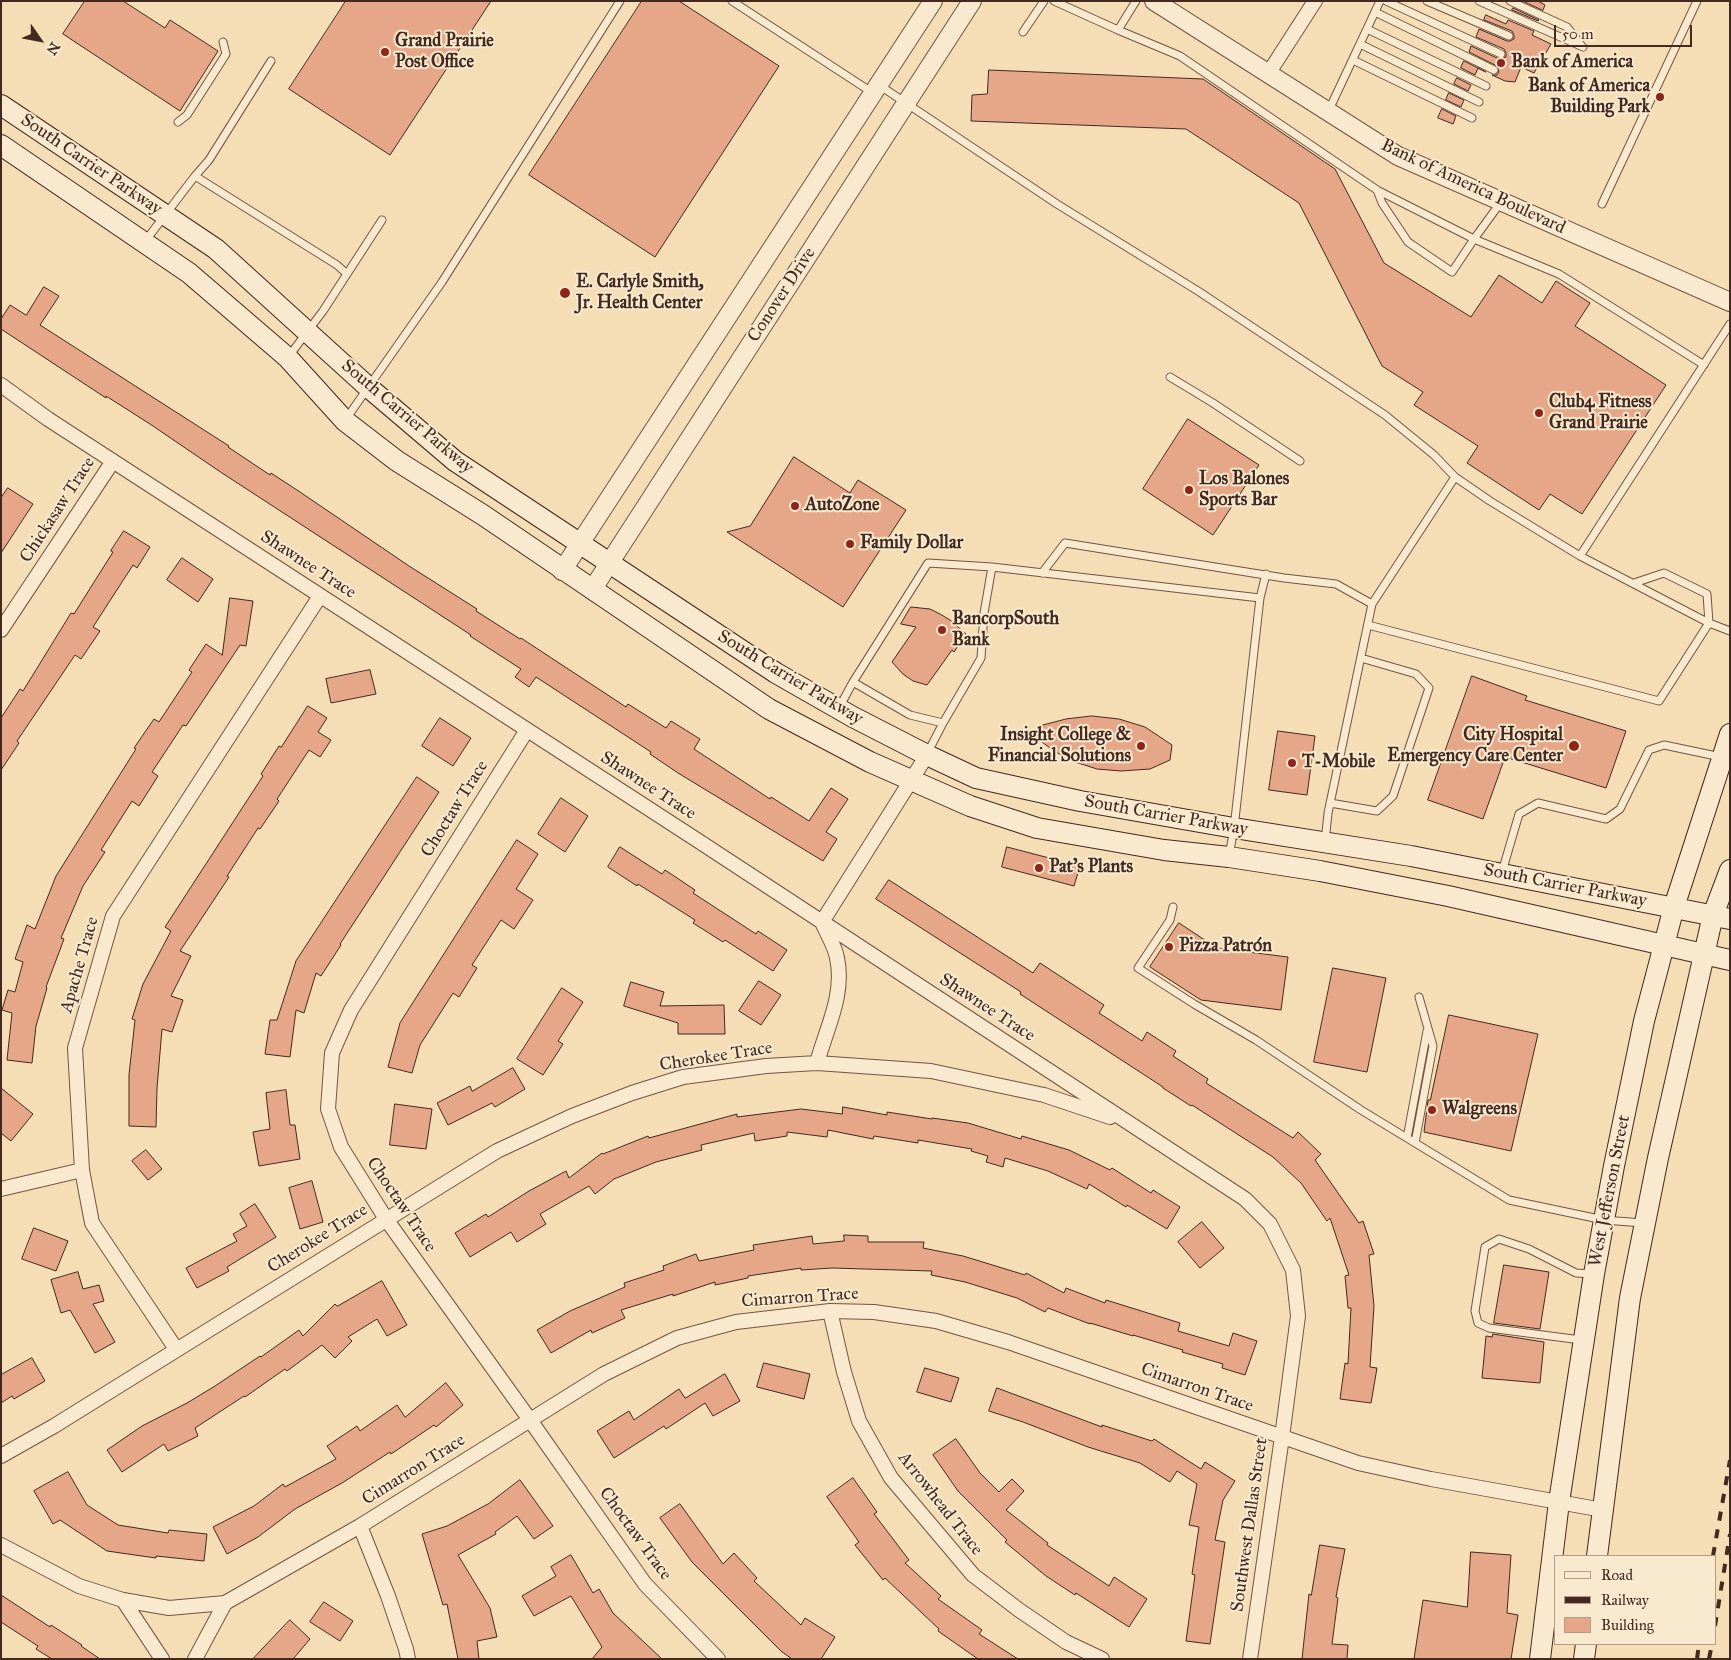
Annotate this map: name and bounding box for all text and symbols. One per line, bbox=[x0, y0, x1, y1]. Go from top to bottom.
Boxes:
north arrow bbox=[15, 15, 65, 65]
scale bar bbox=[1556, 15, 1694, 47]
text: 50 m bbox=[1562, 25, 1594, 43]
place label: Grand Prairie Post Office bbox=[395, 31, 494, 74]
text: N bbox=[43, 39, 63, 58]
marker: Grand Prairie Post Office bbox=[379, 46, 391, 58]
place label: Bank of America bbox=[1511, 52, 1633, 74]
marker: Bank of America bbox=[1495, 57, 1507, 69]
place label: Bank of America Building Park bbox=[1528, 76, 1650, 118]
marker: Bank of America Building Park bbox=[1654, 91, 1666, 103]
street label: South Carrier Parkway bbox=[16, 110, 166, 220]
street label: Bank of America Boulevard bbox=[1377, 135, 1569, 239]
street label: Conover Drive bbox=[743, 244, 821, 346]
place label: E. Carlyle Smith, Jr. Health Center bbox=[576, 272, 704, 314]
marker: E. Carlyle Smith, Jr. Health Center bbox=[558, 286, 572, 300]
street label: South Carrier Parkway bbox=[337, 355, 477, 479]
place label: Club4 Fitness Grand Prairie bbox=[1549, 392, 1652, 434]
marker: Club4 Fitness Grand Prairie bbox=[1533, 407, 1545, 419]
street label: Chickasaw Trace bbox=[16, 453, 100, 567]
place label: Los Balones Sports Bar bbox=[1199, 469, 1289, 512]
marker: Los Balones Sports Bar bbox=[1183, 484, 1195, 496]
place label: AutoZone bbox=[805, 495, 879, 517]
marker: AutoZone bbox=[789, 500, 801, 512]
street label: Shawnee Trace bbox=[256, 526, 360, 604]
place label: Family Dollar bbox=[860, 533, 963, 555]
marker: Family Dollar bbox=[844, 538, 856, 550]
place label: BancorpSouth Bank bbox=[952, 609, 1059, 652]
marker: BancorpSouth Bank bbox=[936, 624, 948, 636]
street label: South Carrier Parkway bbox=[713, 626, 867, 730]
place label: Insight College & Financial Solutions bbox=[988, 725, 1131, 768]
place label: City Hospital Emergency Care Center bbox=[1387, 725, 1563, 768]
marker: City Hospital Emergency Care Center bbox=[1567, 739, 1581, 753]
marker: Insight College & Financial Solutions bbox=[1135, 740, 1147, 752]
street label: Shawnee Trace bbox=[596, 747, 700, 825]
place label: T-Mobile bbox=[1302, 752, 1375, 774]
street label: Choctaw Trace bbox=[417, 757, 493, 861]
marker: T-Mobile bbox=[1286, 757, 1298, 769]
street label: South Carrier Parkway bbox=[1082, 791, 1250, 841]
place label: Pat's Plants bbox=[1049, 857, 1133, 879]
street label: South Carrier Parkway bbox=[1482, 860, 1648, 912]
marker: Pat's Plants bbox=[1033, 862, 1045, 874]
street label: Apache Trace bbox=[56, 914, 104, 1016]
place label: Pizza Patrón bbox=[1179, 936, 1272, 958]
marker: Pizza Patrón bbox=[1163, 941, 1175, 953]
street label: Shawnee Trace bbox=[935, 969, 1039, 1047]
street label: Cherokee Trace bbox=[658, 1037, 774, 1077]
place label: Walgreens bbox=[1442, 1099, 1517, 1121]
marker: Walgreens bbox=[1426, 1104, 1438, 1116]
street label: West Jefferson Street bbox=[1585, 1113, 1635, 1269]
street label: Choctaw Trace bbox=[361, 1153, 441, 1257]
street label: Cherokee Trace bbox=[264, 1200, 372, 1278]
street label: Cimarron Trace bbox=[741, 1283, 859, 1313]
street label: Cimarron Trace bbox=[1138, 1359, 1256, 1417]
street label: Cimarron Trace bbox=[358, 1430, 470, 1510]
street label: Southwest Dallas Street bbox=[1227, 1437, 1273, 1613]
street label: Arrowhead Trace bbox=[893, 1448, 987, 1560]
street label: Choctaw Trace bbox=[594, 1483, 676, 1585]
legend bbox=[1554, 1555, 1716, 1645]
text: Road bbox=[1601, 1566, 1633, 1584]
text: Railway bbox=[1601, 1591, 1649, 1609]
text: Building bbox=[1601, 1616, 1654, 1634]

